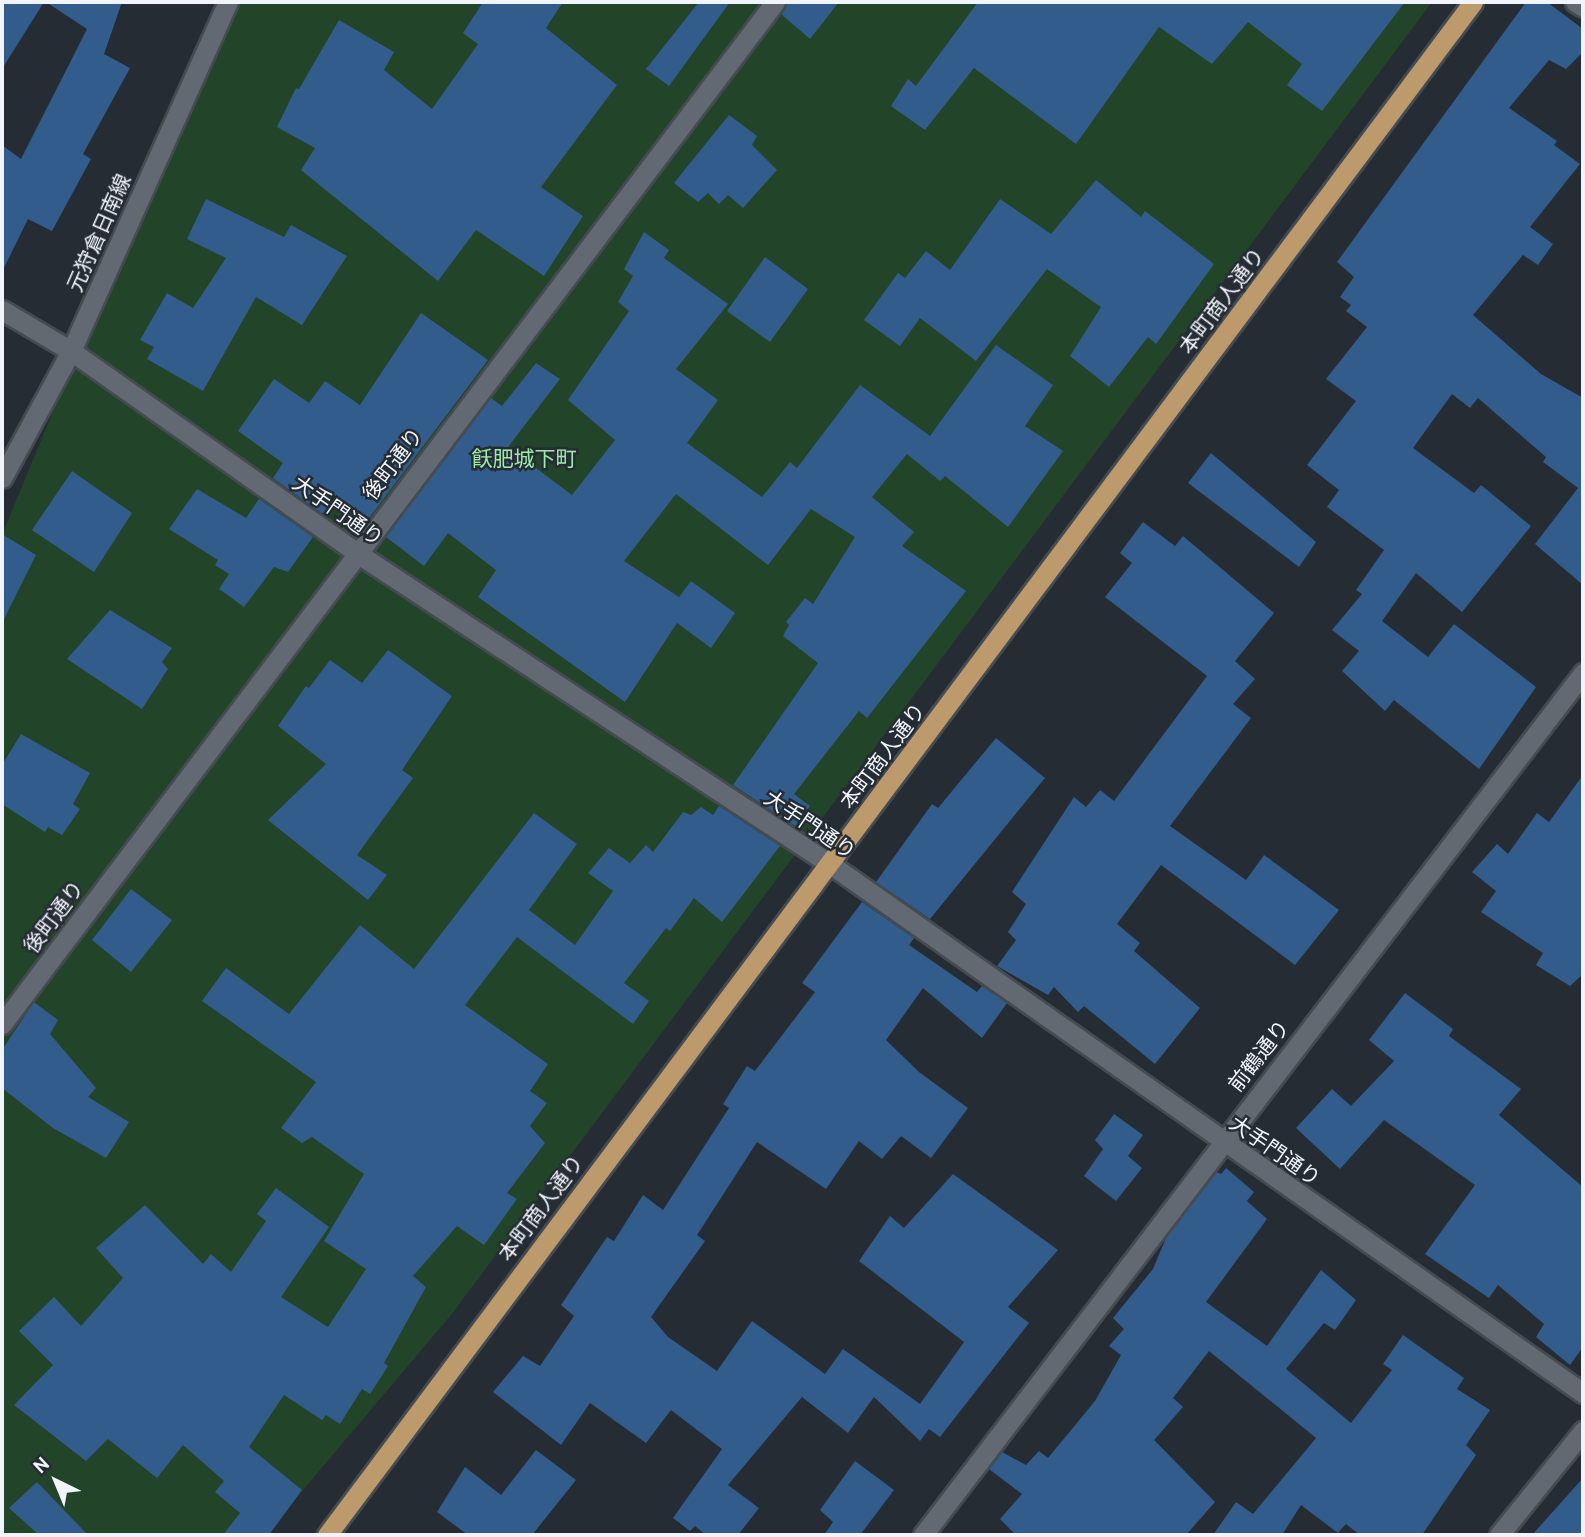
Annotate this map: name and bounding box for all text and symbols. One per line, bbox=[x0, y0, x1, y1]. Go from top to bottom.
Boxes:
street label: 元狩倉日南線 bbox=[62, 170, 136, 296]
street label: 本町商人通り bbox=[1174, 243, 1270, 359]
street label: 後町通り bbox=[358, 423, 428, 505]
park label: 飫肥城下町 bbox=[472, 446, 576, 472]
street label: 大手門通り bbox=[288, 471, 388, 551]
street label: 本町商人通り bbox=[835, 698, 931, 814]
street label: 大手門通り bbox=[759, 785, 861, 865]
street label: 後町通り bbox=[19, 876, 89, 958]
street label: 前鶴通り bbox=[1223, 1015, 1295, 1097]
street label: 大手門通り bbox=[1225, 1111, 1325, 1191]
street label: 本町商人通り bbox=[493, 1150, 589, 1266]
north arrow bbox=[21, 1446, 91, 1516]
text: N bbox=[29, 1452, 54, 1478]

